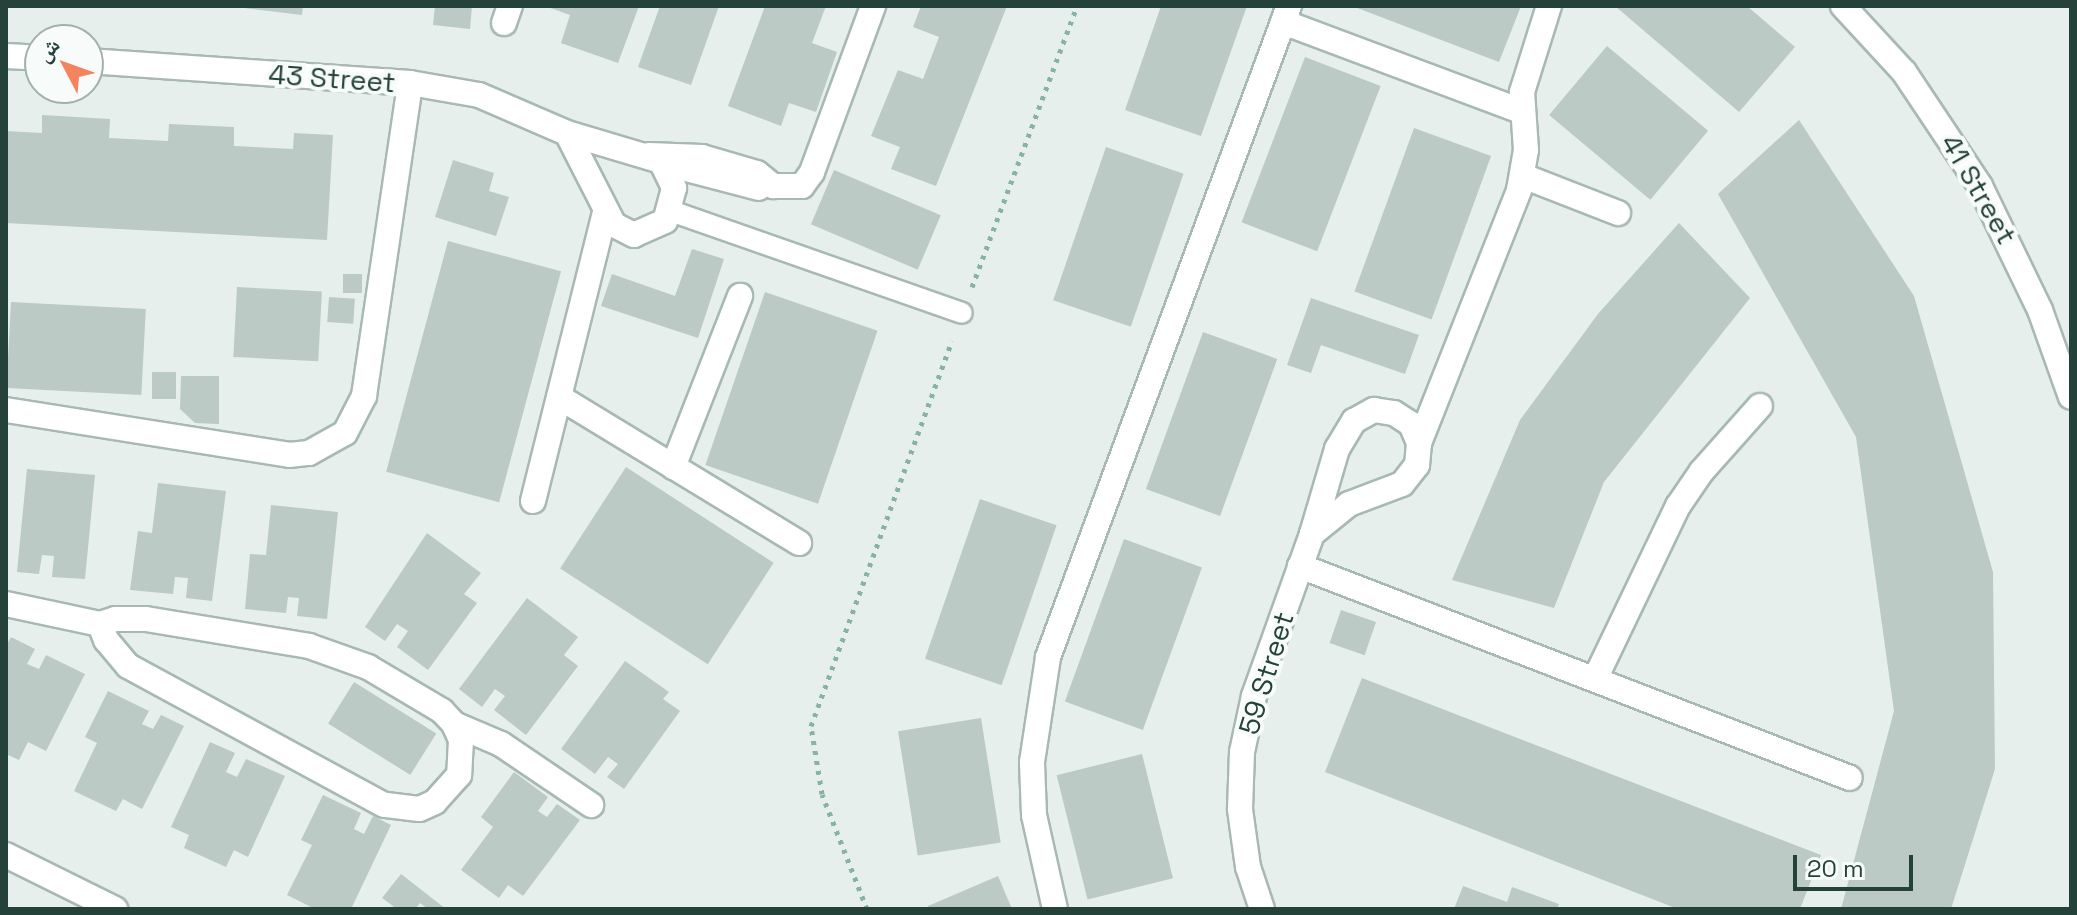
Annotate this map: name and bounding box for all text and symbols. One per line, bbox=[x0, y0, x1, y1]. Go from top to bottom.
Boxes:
north arrow bbox=[24, 24, 104, 104]
text: ش bbox=[29, 32, 66, 68]
street label: 43 Street bbox=[267, 57, 397, 99]
street label: 41 Street bbox=[1934, 128, 2024, 250]
street label: 59 Street bbox=[1231, 608, 1301, 738]
scale bar bbox=[1797, 839, 1917, 889]
text: 20 m bbox=[1807, 853, 1864, 884]

